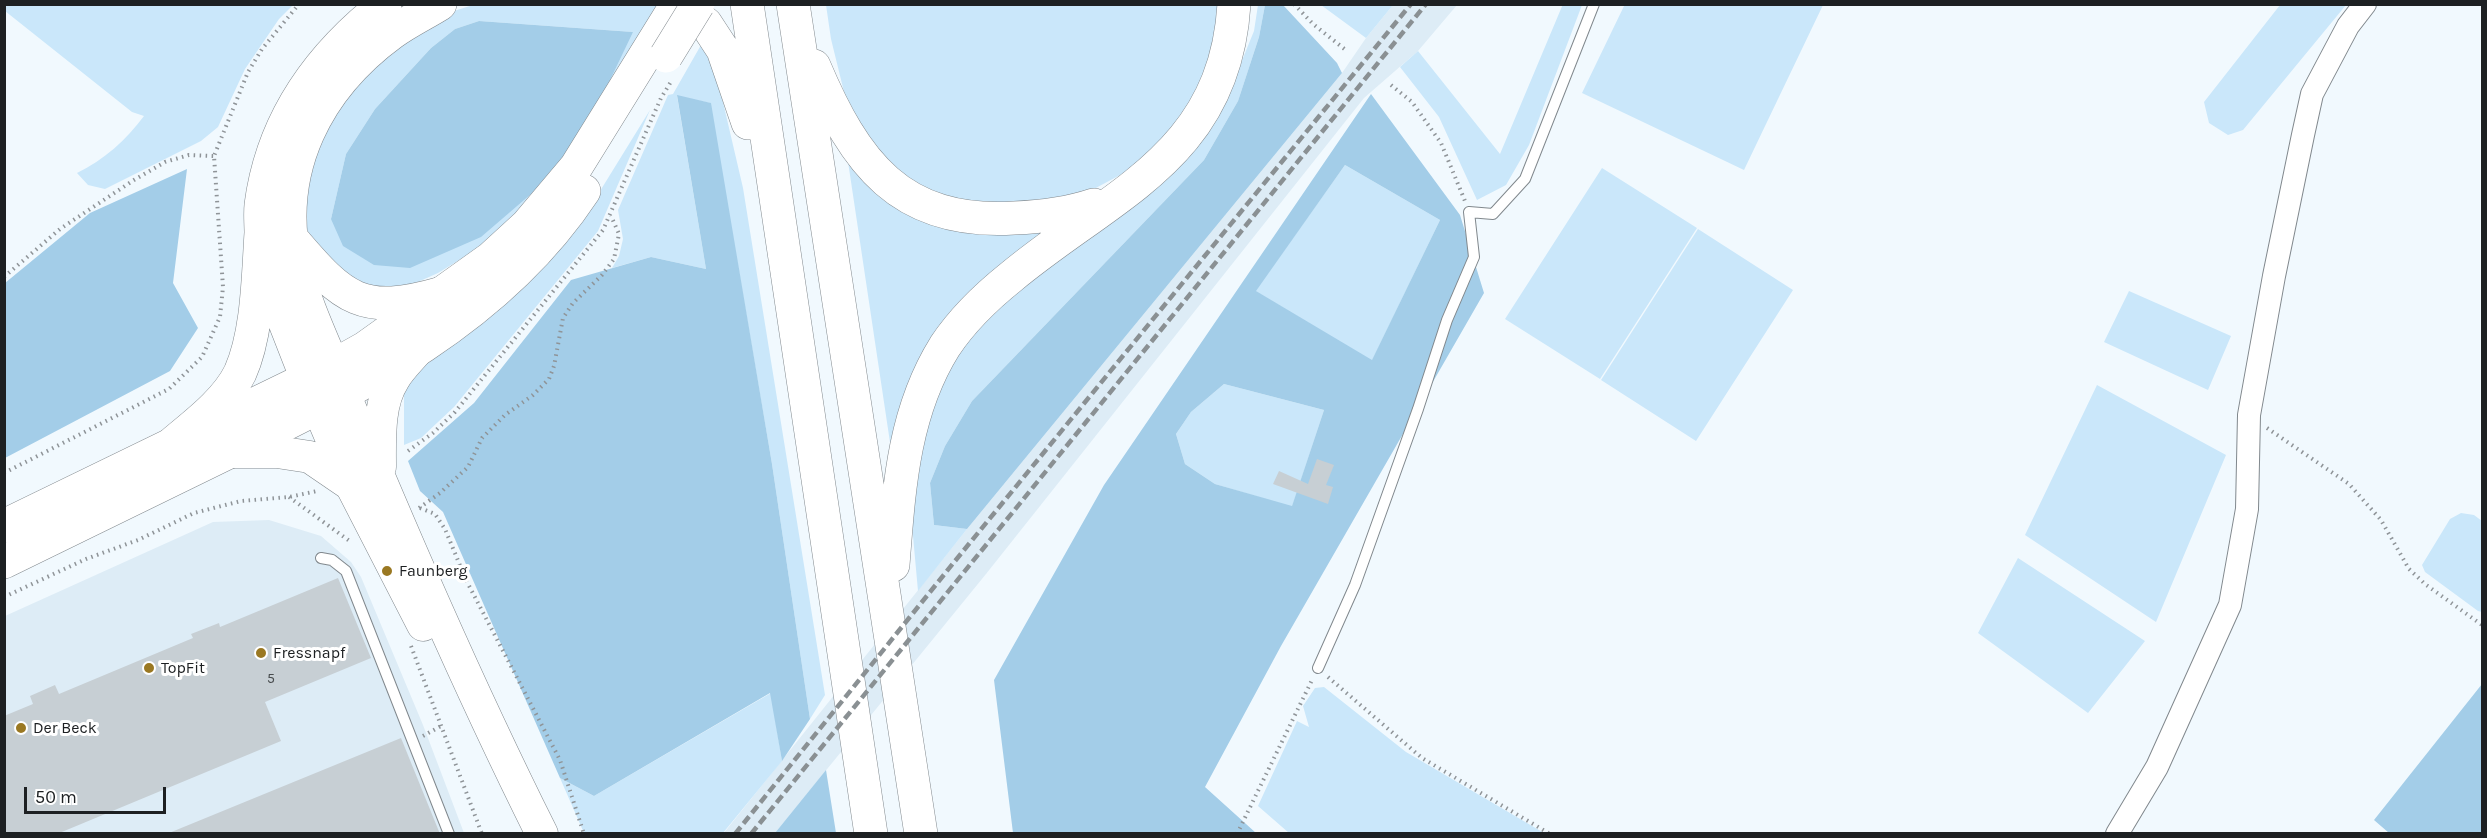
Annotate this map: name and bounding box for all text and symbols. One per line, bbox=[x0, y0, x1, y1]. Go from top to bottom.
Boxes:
place label: Faunberg bbox=[399, 561, 467, 581]
marker: Faunberg bbox=[380, 564, 394, 578]
place label: Fressnapf bbox=[273, 643, 345, 663]
marker: Fressnapf bbox=[254, 646, 268, 660]
place label: TopFit bbox=[161, 658, 205, 678]
marker: TopFit bbox=[142, 661, 156, 675]
house number: 5 bbox=[267, 671, 275, 687]
place label: Der Beck bbox=[33, 718, 97, 738]
marker: Der Beck bbox=[14, 721, 28, 735]
scale bar bbox=[27, 775, 170, 813]
text: 50 m bbox=[35, 786, 77, 808]

